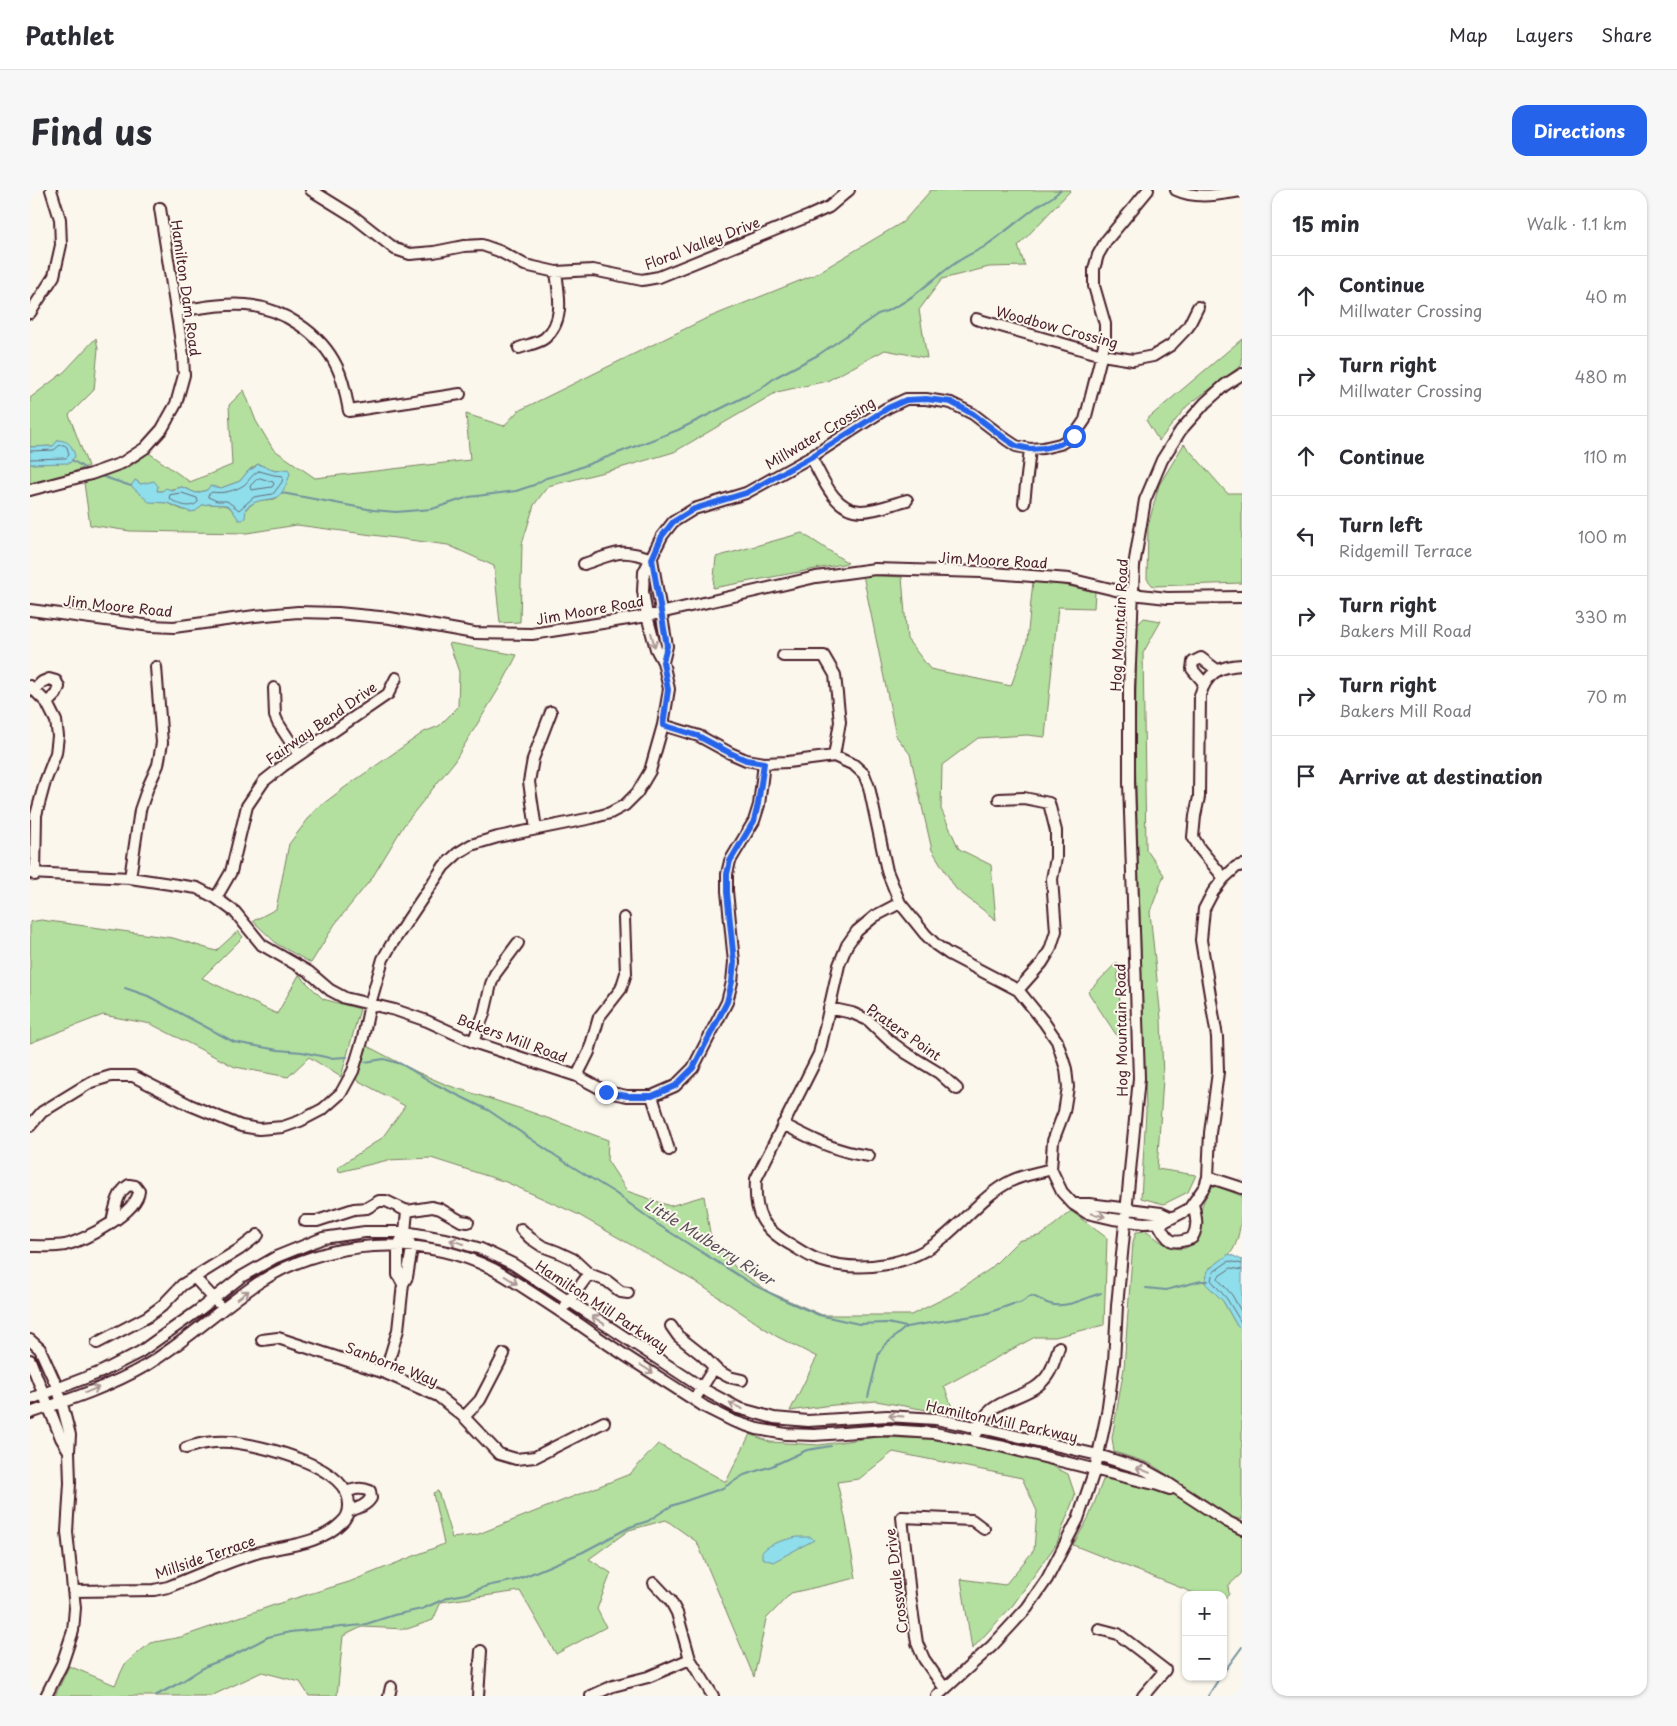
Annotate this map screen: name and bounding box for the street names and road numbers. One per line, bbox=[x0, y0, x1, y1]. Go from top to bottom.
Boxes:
street label: Floral Valley Drive bbox=[641, 211, 763, 275]
street label: Hamilton Dam Road bbox=[166, 219, 206, 357]
street label: Woodbow Crossing bbox=[994, 301, 1120, 353]
street label: Millwater Crossing bbox=[761, 392, 879, 474]
street label: Jim Moore Road bbox=[938, 547, 1048, 573]
street label: Hog Mountain Road bbox=[1105, 558, 1133, 692]
street label: Jim Moore Road bbox=[62, 590, 174, 622]
street label: Jim Moore Road bbox=[534, 590, 646, 630]
street label: Fairway Bend Drive bbox=[261, 677, 381, 769]
street label: Hog Mountain Road bbox=[1109, 963, 1133, 1097]
street label: Praters Point bbox=[862, 998, 946, 1066]
street label: Bakers Mill Road bbox=[454, 1008, 570, 1068]
street label: Hamilton Mill Parkway bbox=[531, 1255, 673, 1357]
street label: Sanborne Way bbox=[342, 1337, 442, 1391]
street label: Hamilton Mill Parkway bbox=[924, 1395, 1080, 1447]
street label: Crossvale Drive bbox=[879, 1527, 913, 1635]
street label: Millside Terrace bbox=[152, 1530, 258, 1584]

